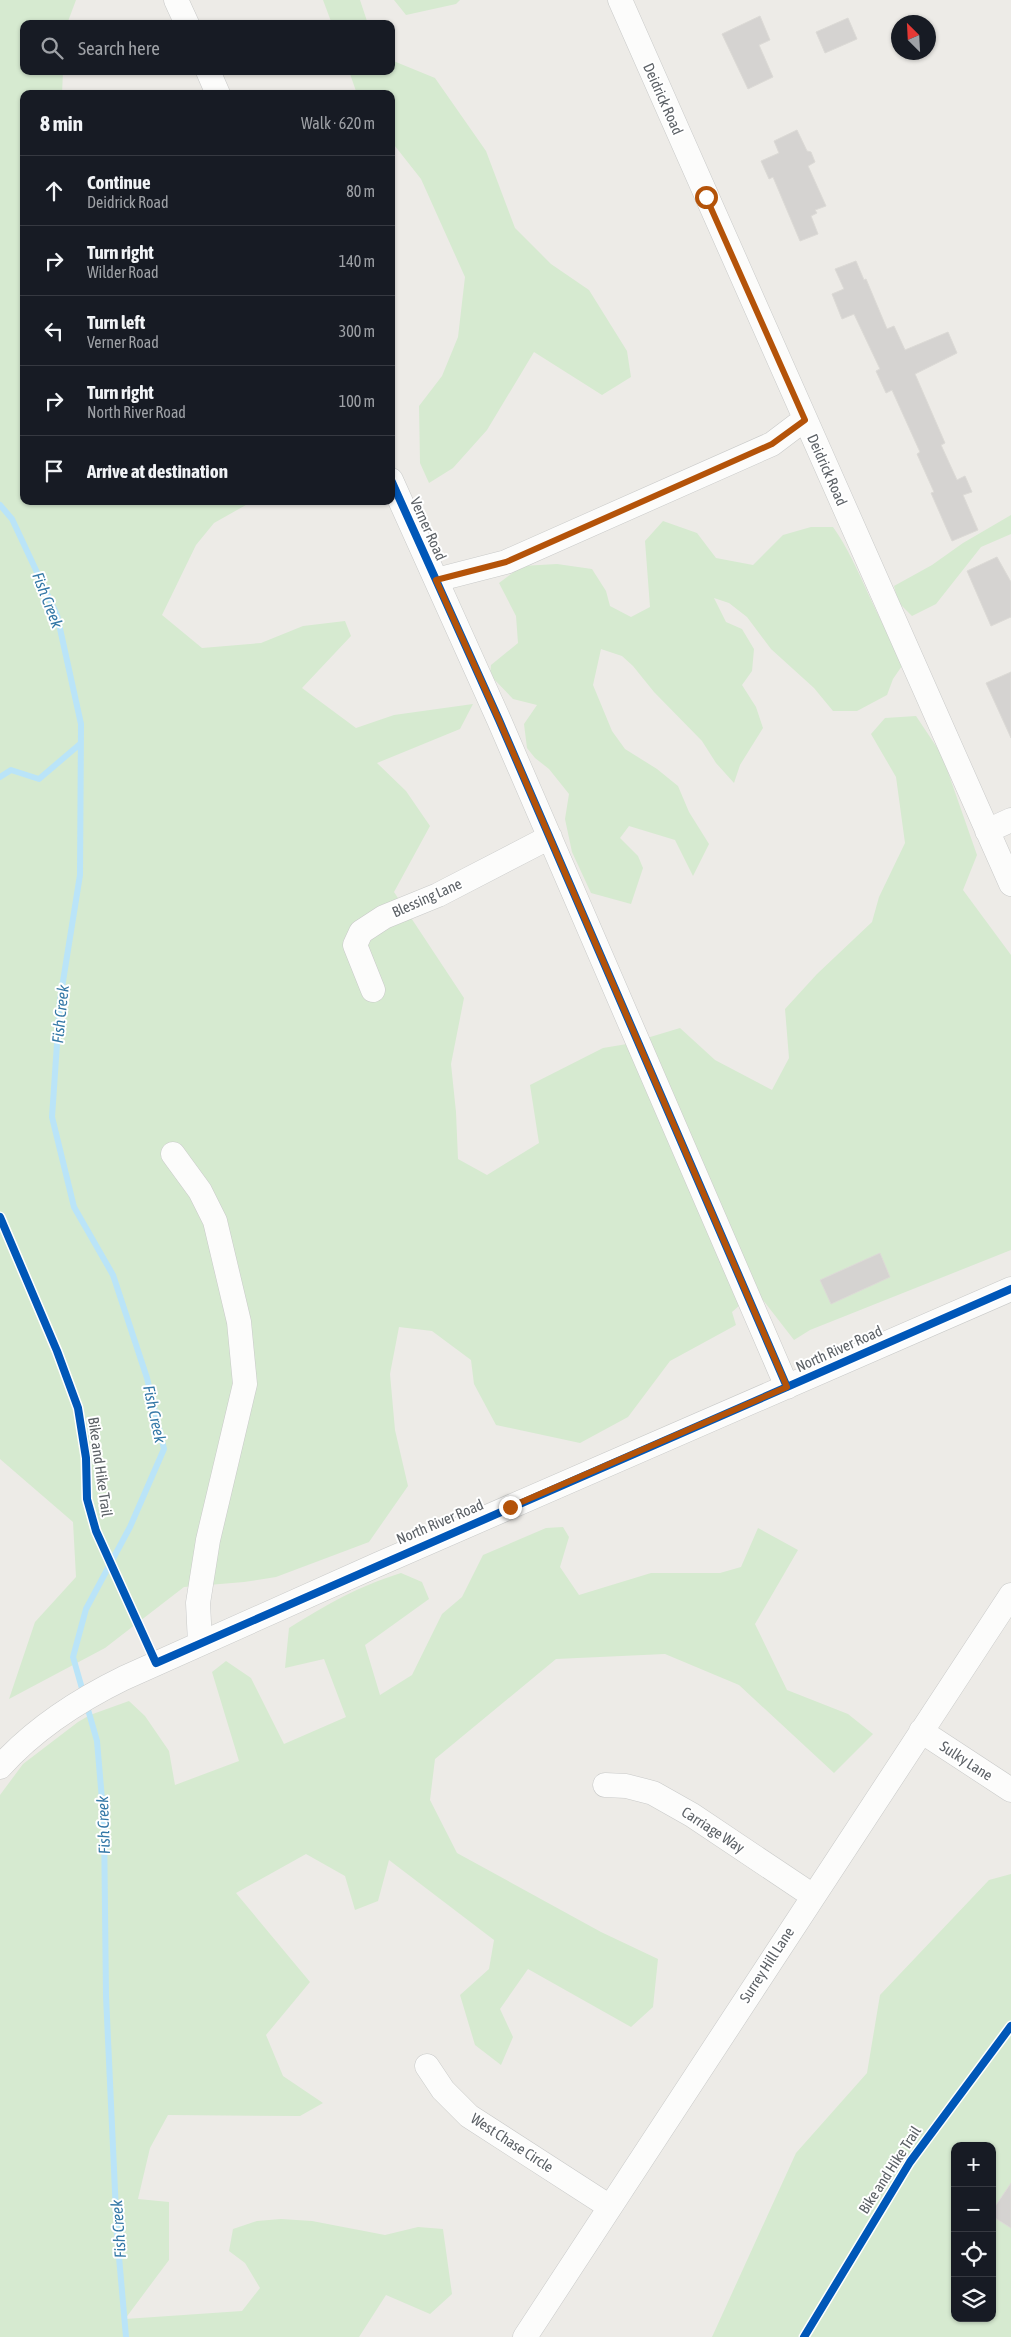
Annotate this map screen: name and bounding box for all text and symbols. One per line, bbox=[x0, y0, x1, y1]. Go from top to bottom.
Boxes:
north arrow bbox=[891, 15, 936, 60]
search box bbox=[20, 20, 395, 75]
icon: search bbox=[38, 34, 66, 62]
text: Search here bbox=[78, 37, 160, 59]
street label: Deidrick Road bbox=[640, 60, 687, 137]
text: 8 min bbox=[40, 111, 83, 135]
text: Walk · 620 m bbox=[301, 114, 375, 132]
text: Continue bbox=[87, 171, 151, 193]
icon: ahead bbox=[40, 177, 68, 205]
text: 80 m bbox=[346, 182, 375, 200]
route start bbox=[695, 186, 718, 209]
text: Deidrick Road bbox=[87, 193, 169, 211]
text: Turn right bbox=[87, 241, 154, 263]
icon: right bbox=[40, 247, 68, 275]
text: 140 m bbox=[339, 252, 375, 270]
text: Wilder Road bbox=[87, 263, 159, 281]
text: Turn left bbox=[87, 311, 145, 333]
icon: left bbox=[40, 317, 68, 345]
text: 300 m bbox=[339, 322, 375, 340]
text: Verner Road bbox=[87, 333, 159, 351]
text: Turn right bbox=[87, 381, 154, 403]
icon: right bbox=[40, 387, 68, 415]
text: 100 m bbox=[339, 392, 375, 410]
text: North River Road bbox=[87, 403, 186, 421]
street label: Deidrick Road bbox=[804, 431, 851, 508]
icon: arrive bbox=[40, 457, 68, 485]
text: Arrive at destination bbox=[87, 460, 228, 482]
street label: Verner Road bbox=[407, 495, 450, 563]
water label: Fish Creek bbox=[29, 570, 67, 631]
street label: Blessing Lane bbox=[389, 875, 464, 920]
water label: Fish Creek bbox=[48, 983, 72, 1044]
street label: North River Road bbox=[793, 1322, 885, 1375]
water label: Fish Creek bbox=[140, 1384, 170, 1445]
street label: Bike and Hike Trail bbox=[85, 1416, 116, 1518]
street label: North River Road bbox=[394, 1496, 486, 1547]
route end bbox=[499, 1496, 522, 1519]
street label: Sulky Lane bbox=[937, 1737, 996, 1784]
water label: Fish Creek bbox=[93, 1795, 113, 1855]
street label: Carriage Way bbox=[679, 1803, 748, 1856]
street label: Surrey Hill Lane bbox=[736, 1924, 797, 2006]
street label: West Chase Circle bbox=[468, 2110, 557, 2176]
street label: Bike and Hike Trail bbox=[855, 2123, 924, 2217]
map controls bbox=[951, 2142, 996, 2322]
button: + bbox=[951, 2142, 996, 2187]
button: − bbox=[951, 2187, 996, 2232]
water label: Fish Creek bbox=[107, 2198, 129, 2259]
button: locate bbox=[951, 2232, 996, 2277]
button: layers bbox=[951, 2277, 996, 2322]

